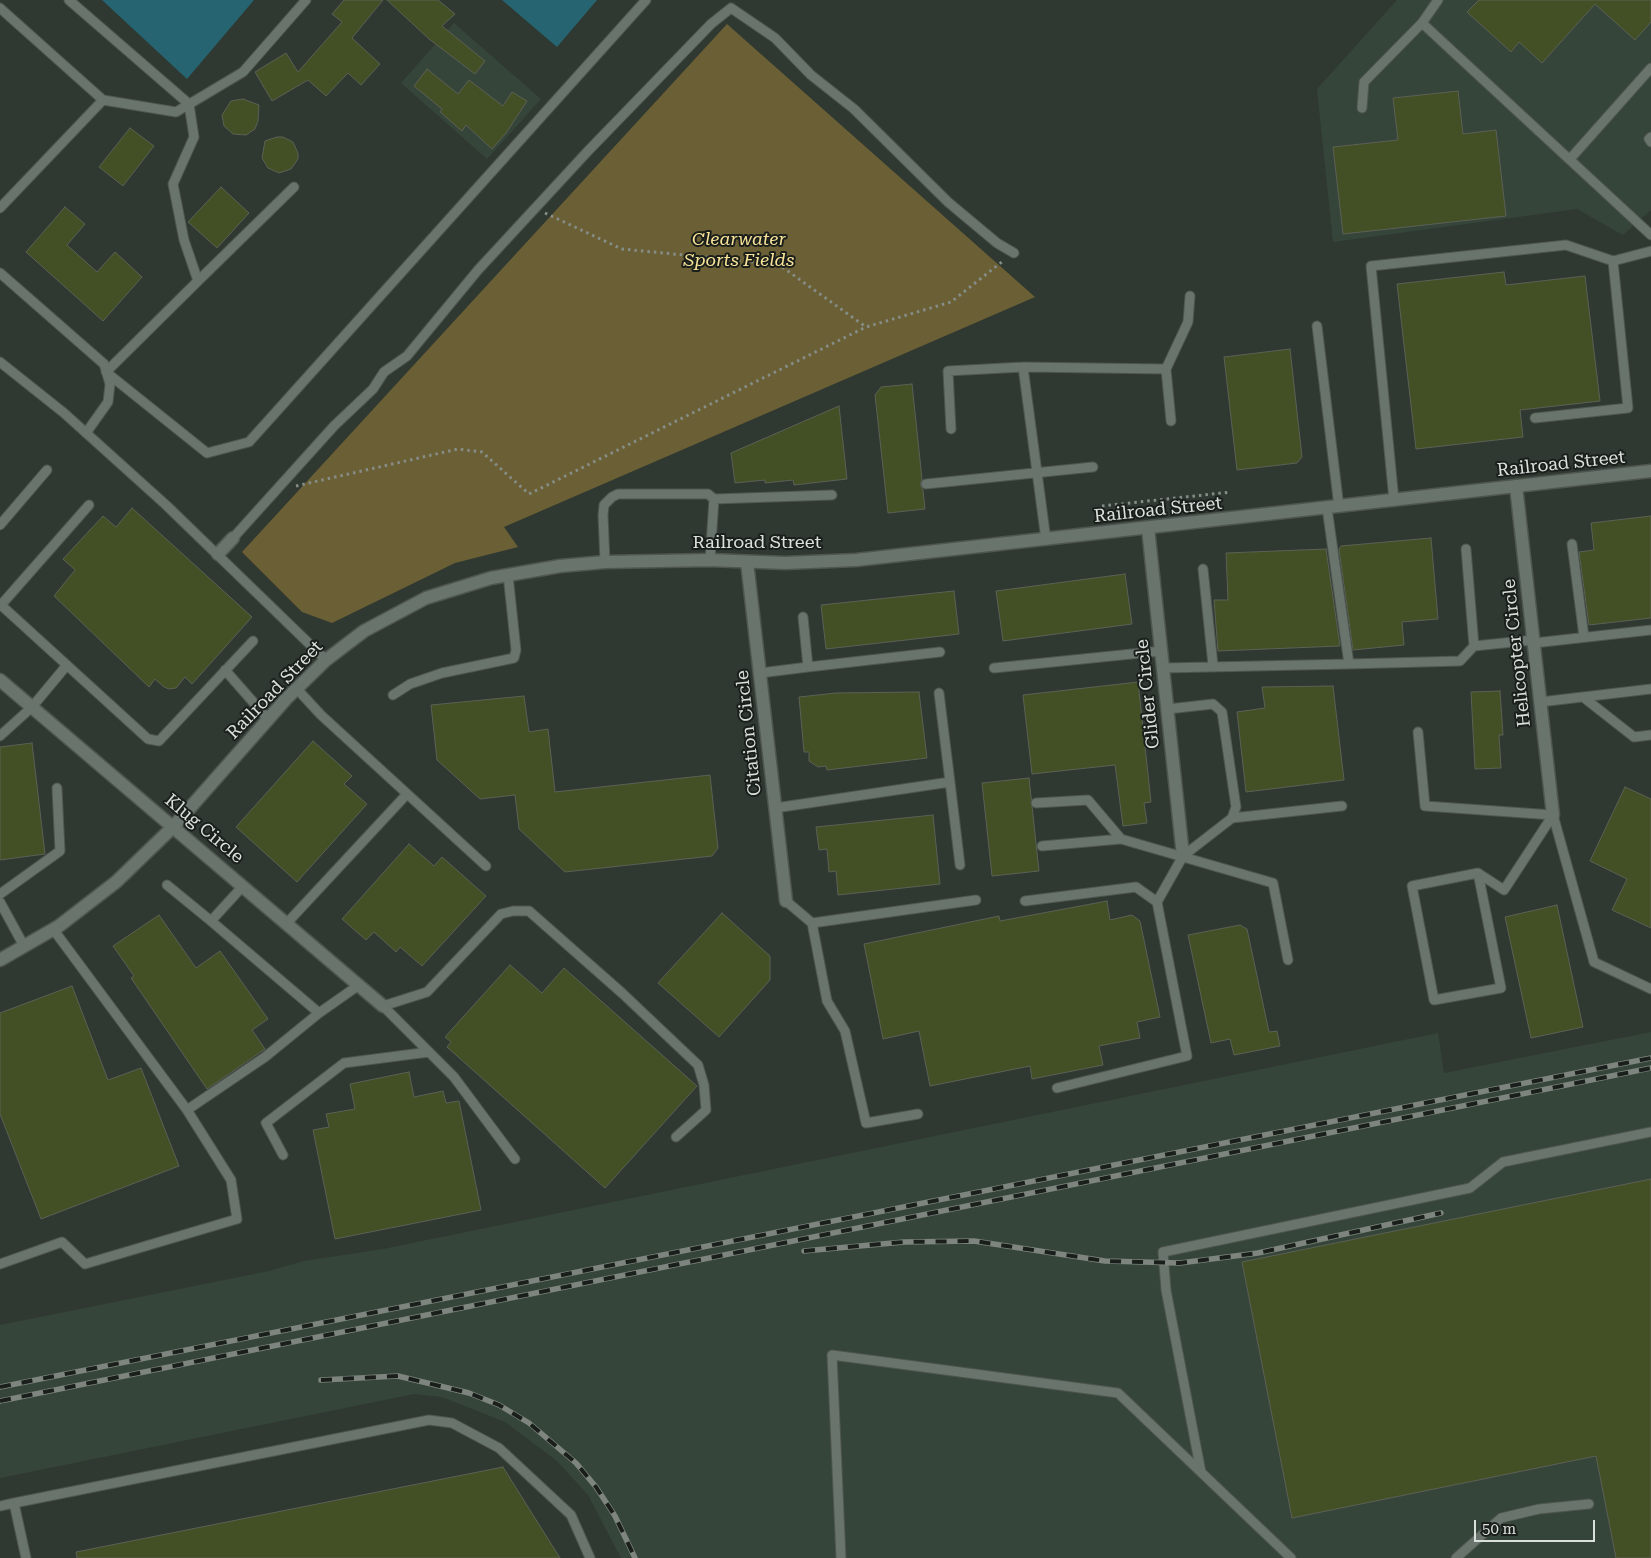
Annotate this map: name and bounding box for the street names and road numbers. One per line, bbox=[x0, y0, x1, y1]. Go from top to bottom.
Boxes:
street label: Railroad Street bbox=[1496, 447, 1626, 481]
street label: Railroad Street bbox=[1093, 493, 1223, 527]
street label: Railroad Street bbox=[693, 532, 821, 554]
street label: Helicopter Circle bbox=[1498, 578, 1536, 728]
street label: Railroad Street bbox=[223, 636, 327, 744]
street label: Glider Circle bbox=[1132, 638, 1164, 750]
street label: Citation Circle bbox=[732, 669, 766, 797]
street label: Klug Circle bbox=[160, 790, 248, 868]

